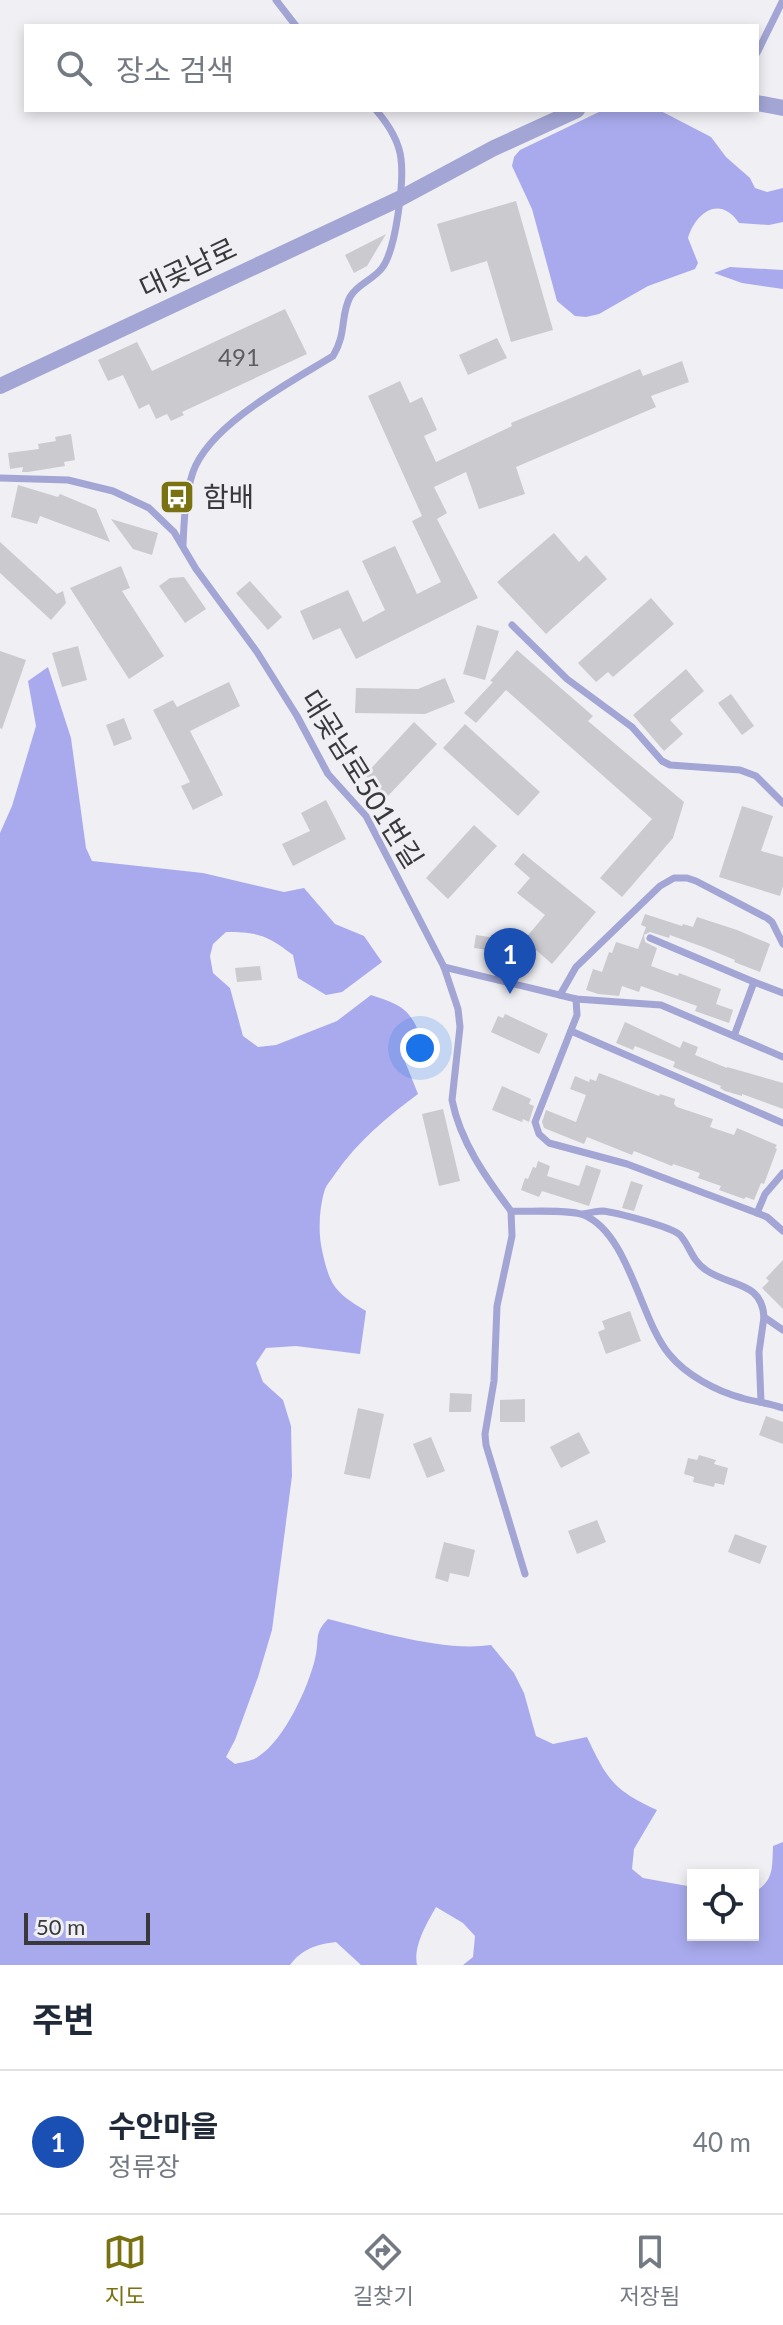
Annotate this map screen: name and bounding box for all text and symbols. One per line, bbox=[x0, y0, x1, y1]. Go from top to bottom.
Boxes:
search box bbox=[24, 24, 759, 112]
icon: search bbox=[52, 46, 96, 90]
text: 장소 검색 bbox=[116, 51, 234, 87]
street label: 대곶남로 bbox=[134, 230, 241, 304]
house number: 491 bbox=[218, 342, 260, 371]
bus stop icon: 함배 bbox=[158, 478, 196, 516]
place label: 함배 bbox=[203, 479, 255, 513]
street label: 대곶남로501번길 bbox=[295, 683, 431, 874]
pin: 1 bbox=[484, 928, 536, 994]
your location bbox=[400, 1028, 440, 1068]
map controls bbox=[687, 1869, 759, 1941]
button: locate bbox=[687, 1869, 759, 1941]
scale bar bbox=[24, 1909, 150, 1945]
text: 50 m bbox=[36, 1913, 85, 1940]
text: 주변 bbox=[32, 1998, 95, 2039]
text: 수안마을 bbox=[108, 2107, 218, 2143]
text: 1 bbox=[50, 2126, 66, 2158]
text: 40 m bbox=[693, 2126, 751, 2158]
text: 정류장 bbox=[108, 2150, 180, 2182]
tab: 지도 bbox=[103, 2230, 147, 2310]
tab: 길찾기 bbox=[353, 2230, 414, 2310]
tab: 저장됨 bbox=[619, 2230, 680, 2310]

